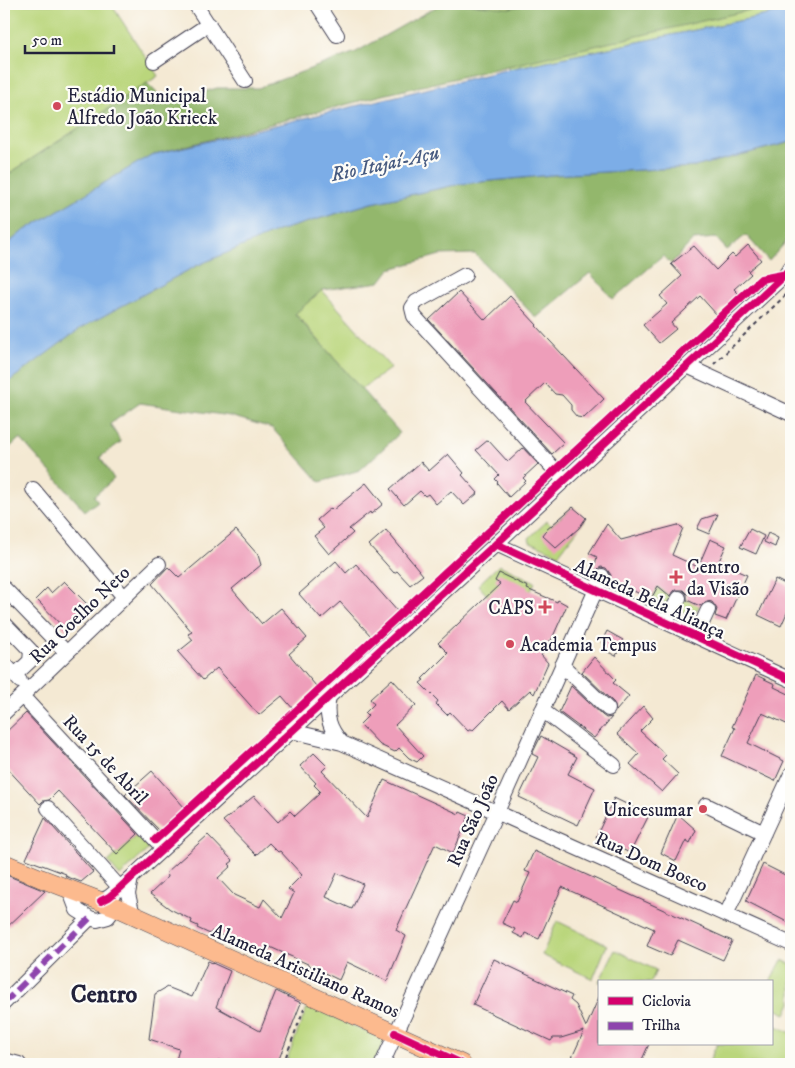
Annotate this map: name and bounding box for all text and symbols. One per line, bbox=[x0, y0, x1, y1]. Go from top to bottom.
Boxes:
scale bar bbox=[25, 22, 114, 54]
text: 50 m bbox=[32, 31, 62, 50]
place label: Estádio Municipal Alfredo João Krieck bbox=[67, 85, 218, 130]
marker: Estádio Municipal Alfredo João Krieck bbox=[51, 100, 63, 112]
water label: Rio Itajaí-Açu bbox=[328, 141, 442, 188]
street label: Alameda Bela Aliança bbox=[570, 554, 729, 644]
place label: Centro da Visão bbox=[687, 556, 749, 601]
street label: Rua Coelho Neto bbox=[25, 561, 135, 669]
marker: Centro da Visão bbox=[669, 570, 683, 584]
place label: CAPS bbox=[488, 597, 534, 620]
marker: CAPS bbox=[538, 600, 552, 614]
place label: Academia Tempus bbox=[520, 634, 657, 657]
marker: Academia Tempus bbox=[504, 638, 516, 650]
street label: Rua 15 de Abril bbox=[58, 710, 153, 810]
street label: Rua São João bbox=[443, 771, 504, 871]
place label: Unicesumar bbox=[603, 799, 693, 822]
marker: Unicesumar bbox=[697, 803, 709, 815]
street label: Rua Dom Bosco bbox=[592, 827, 711, 897]
street label: Alameda Aristiliano Ramos bbox=[208, 920, 403, 1023]
district label: Centro bbox=[71, 980, 138, 1010]
legend bbox=[598, 980, 772, 1046]
text: Ciclovia bbox=[642, 992, 691, 1011]
text: Trilha bbox=[642, 1016, 681, 1035]

